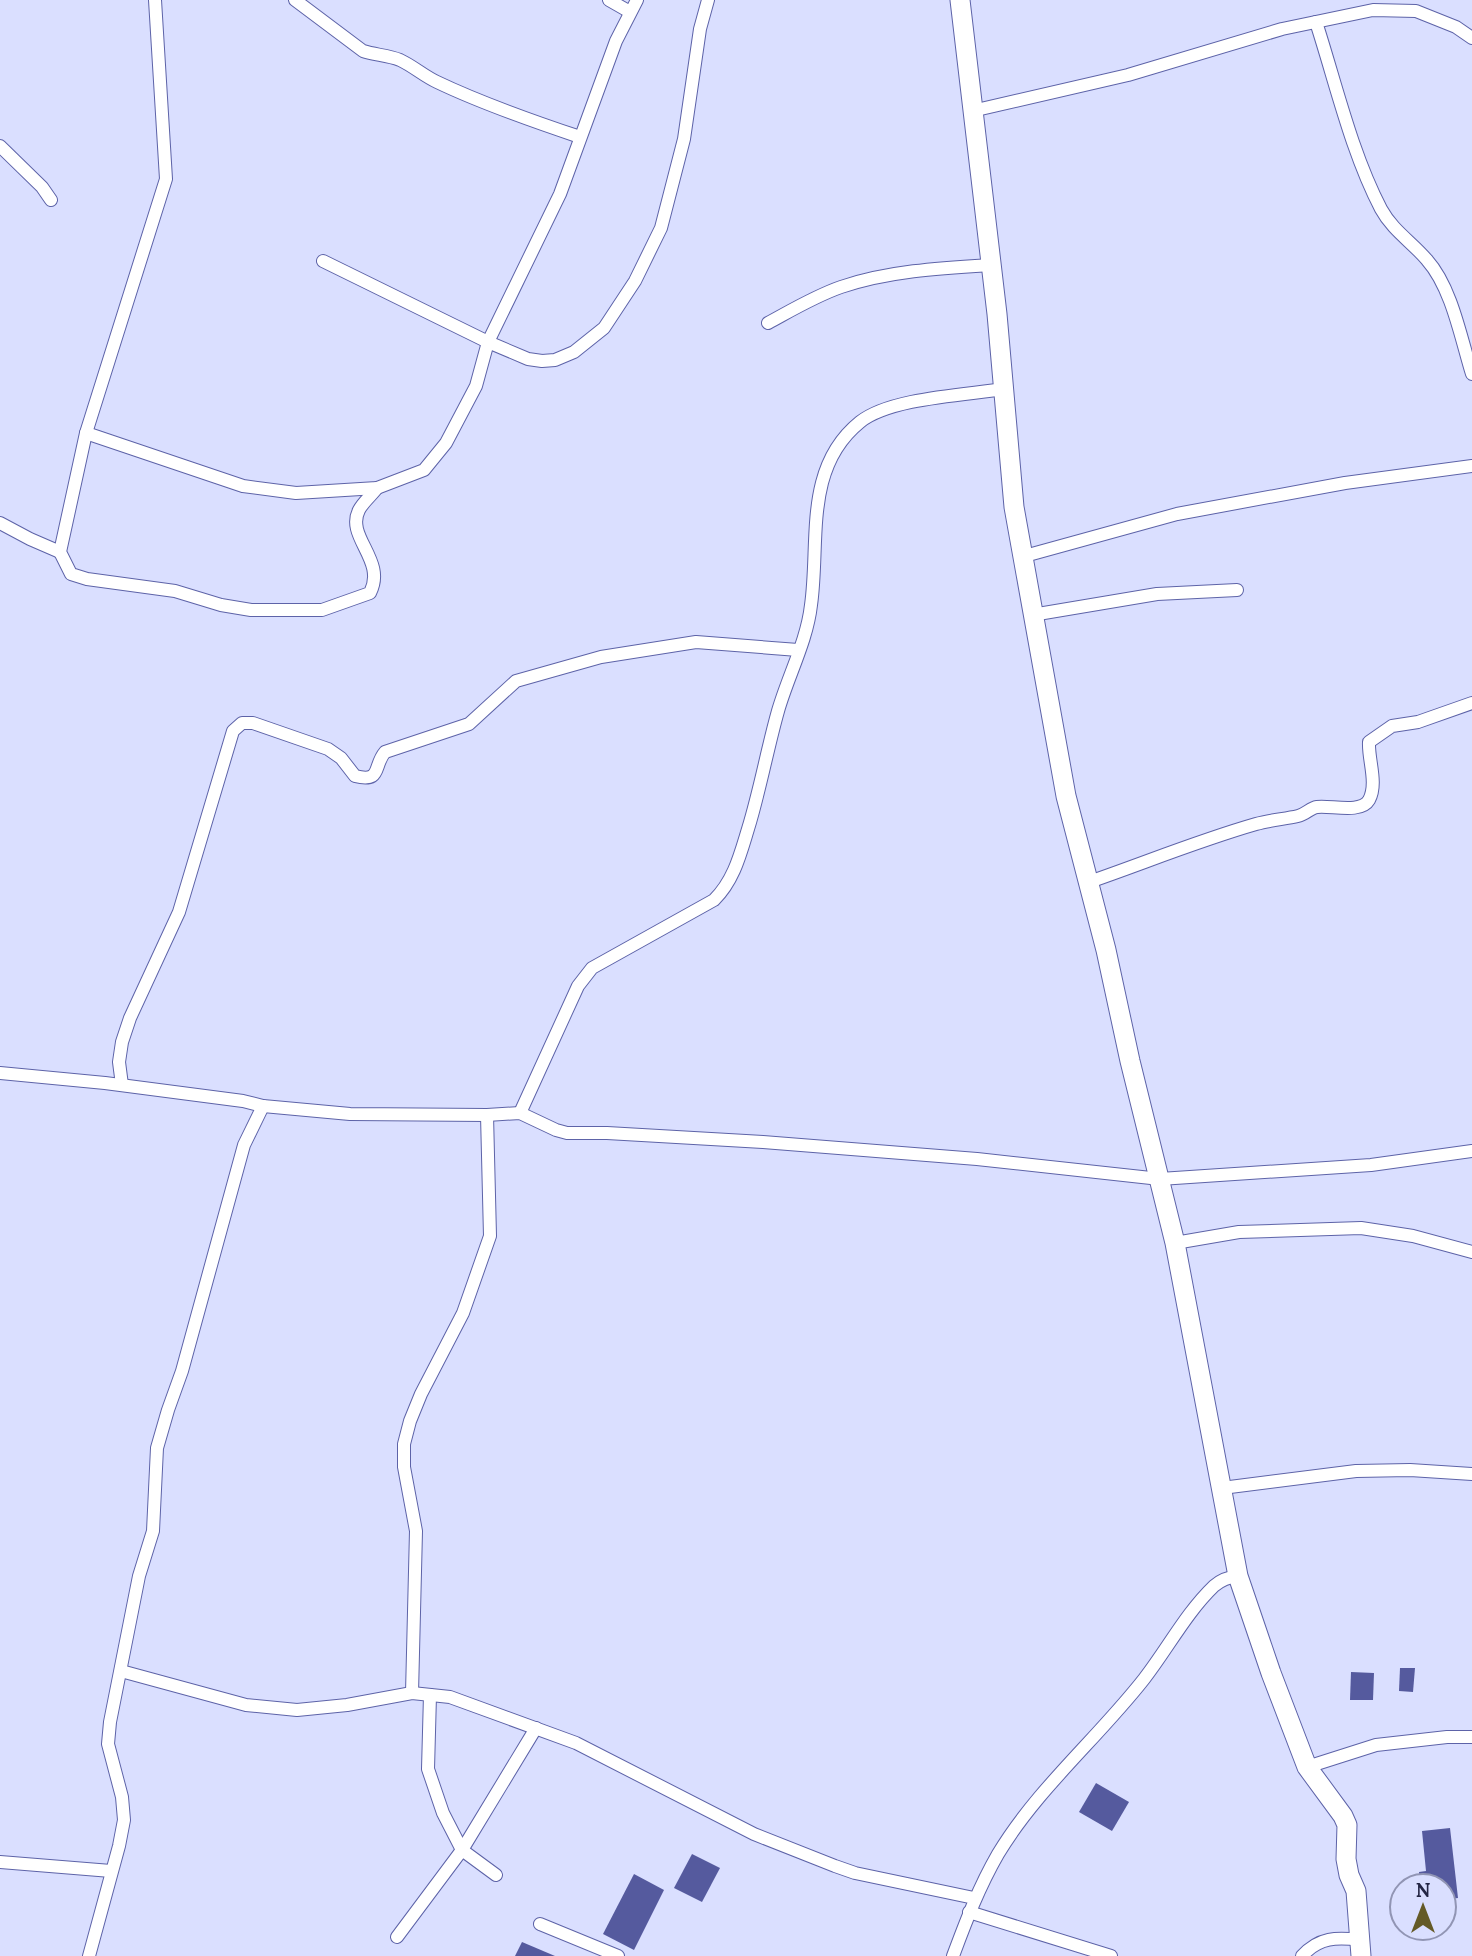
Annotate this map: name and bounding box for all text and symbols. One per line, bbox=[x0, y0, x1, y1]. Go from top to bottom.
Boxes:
north arrow bbox=[1388, 1872, 1458, 1942]
text: N bbox=[1416, 1878, 1431, 1902]

